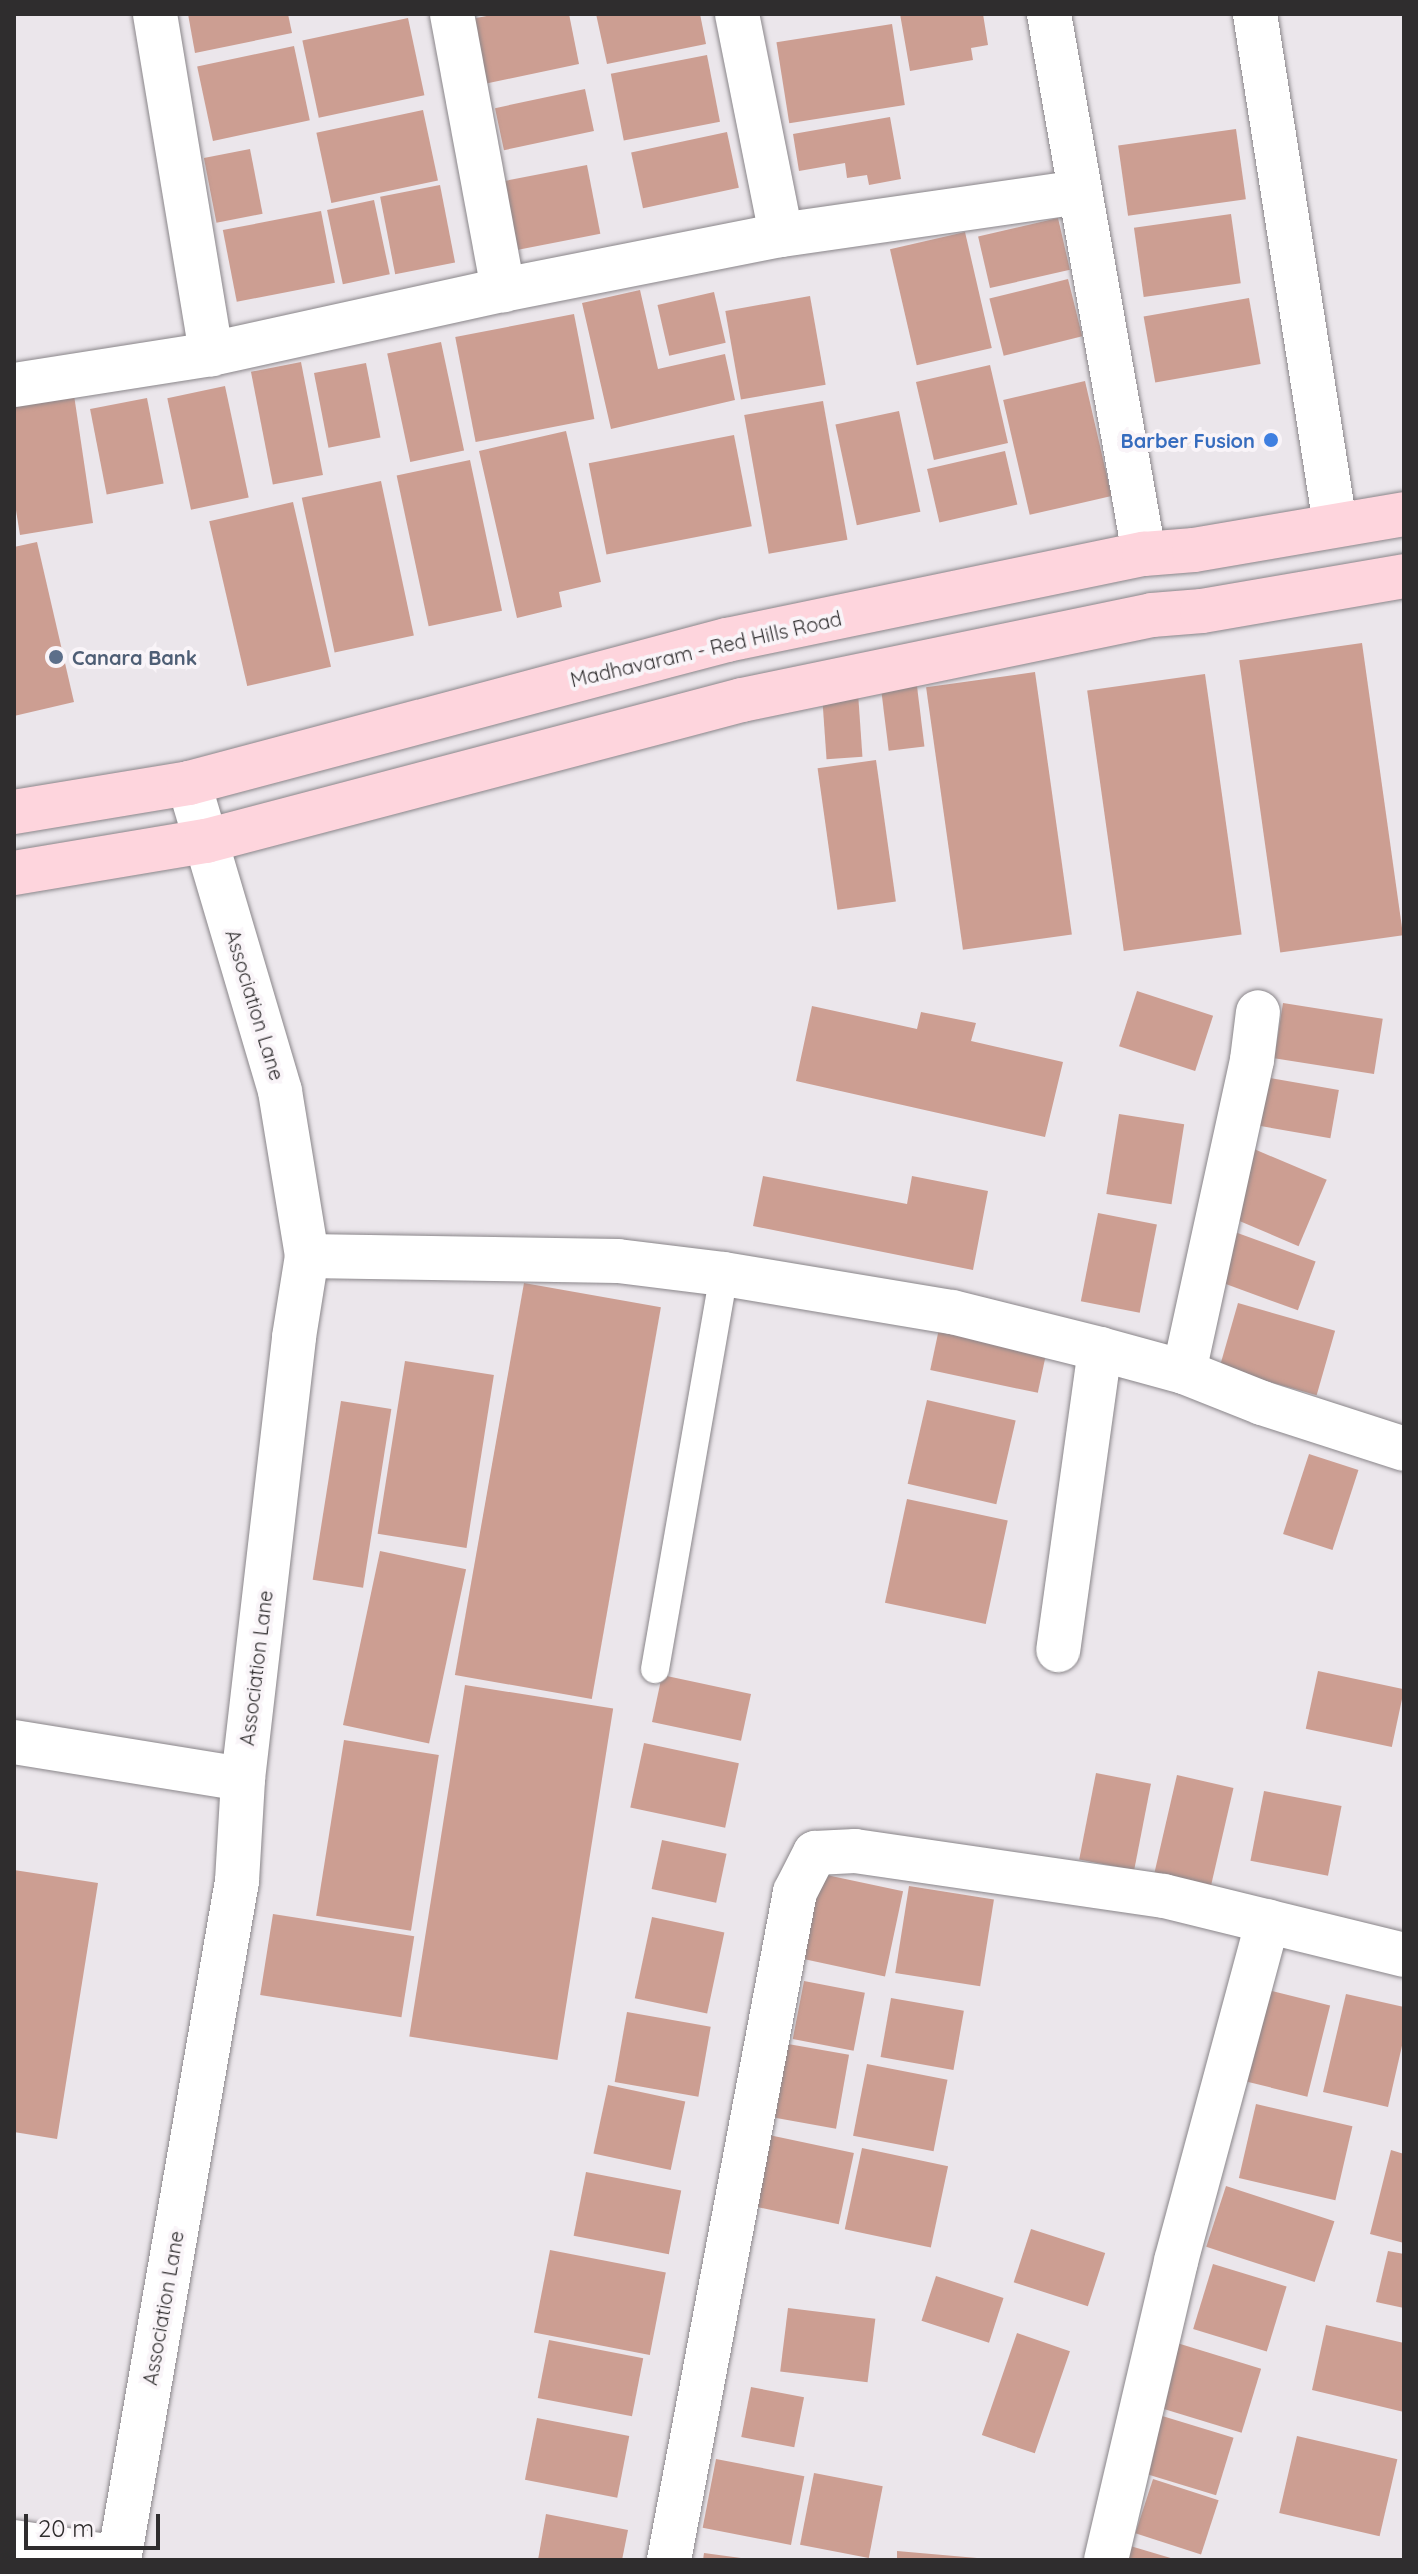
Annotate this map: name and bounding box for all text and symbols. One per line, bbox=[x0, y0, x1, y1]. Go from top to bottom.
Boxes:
place label: Barber Fusion bbox=[1121, 428, 1255, 452]
marker: Barber Fusion bbox=[1262, 431, 1280, 449]
street label: Madhavaram - Red Hills Road bbox=[568, 606, 844, 692]
place label: Canara Bank bbox=[72, 645, 197, 669]
marker: Canara Bank bbox=[47, 648, 65, 666]
street label: Association Lane bbox=[221, 927, 289, 1083]
street label: Association Lane bbox=[235, 1589, 277, 1747]
street label: Association Lane bbox=[138, 2229, 188, 2387]
scale bar bbox=[28, 2498, 164, 2548]
text: 20 m bbox=[38, 2513, 94, 2543]

